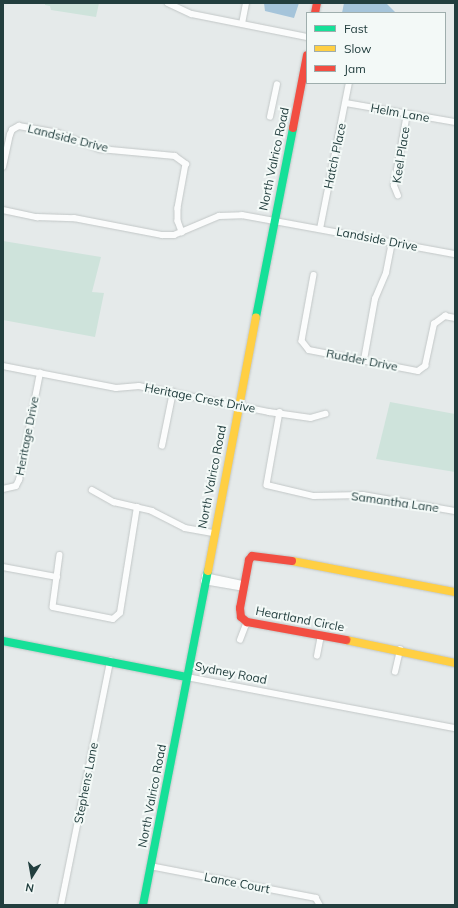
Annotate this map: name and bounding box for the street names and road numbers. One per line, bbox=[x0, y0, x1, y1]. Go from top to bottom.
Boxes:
street label: Helm Lane bbox=[369, 101, 431, 125]
street label: North Valrico Road bbox=[256, 106, 292, 212]
street label: Landside Drive bbox=[26, 121, 110, 155]
street label: Hatch Place bbox=[321, 122, 349, 190]
street label: Keel Place bbox=[389, 126, 413, 184]
street label: Landside Drive bbox=[335, 224, 419, 254]
street label: Rudder Drive bbox=[325, 346, 399, 374]
street label: Heritage Crest Drive bbox=[143, 380, 257, 416]
street label: Heritage Drive bbox=[12, 395, 42, 477]
street label: North Valrico Road bbox=[195, 424, 229, 530]
street label: Samantha Lane bbox=[350, 489, 440, 515]
street label: Heartland Circle bbox=[255, 603, 345, 635]
street label: Sydney Road bbox=[194, 659, 268, 687]
street label: Stephens Lane bbox=[71, 741, 101, 825]
street label: North Valrico Road bbox=[135, 743, 169, 849]
street label: Lance Court bbox=[203, 870, 271, 896]

